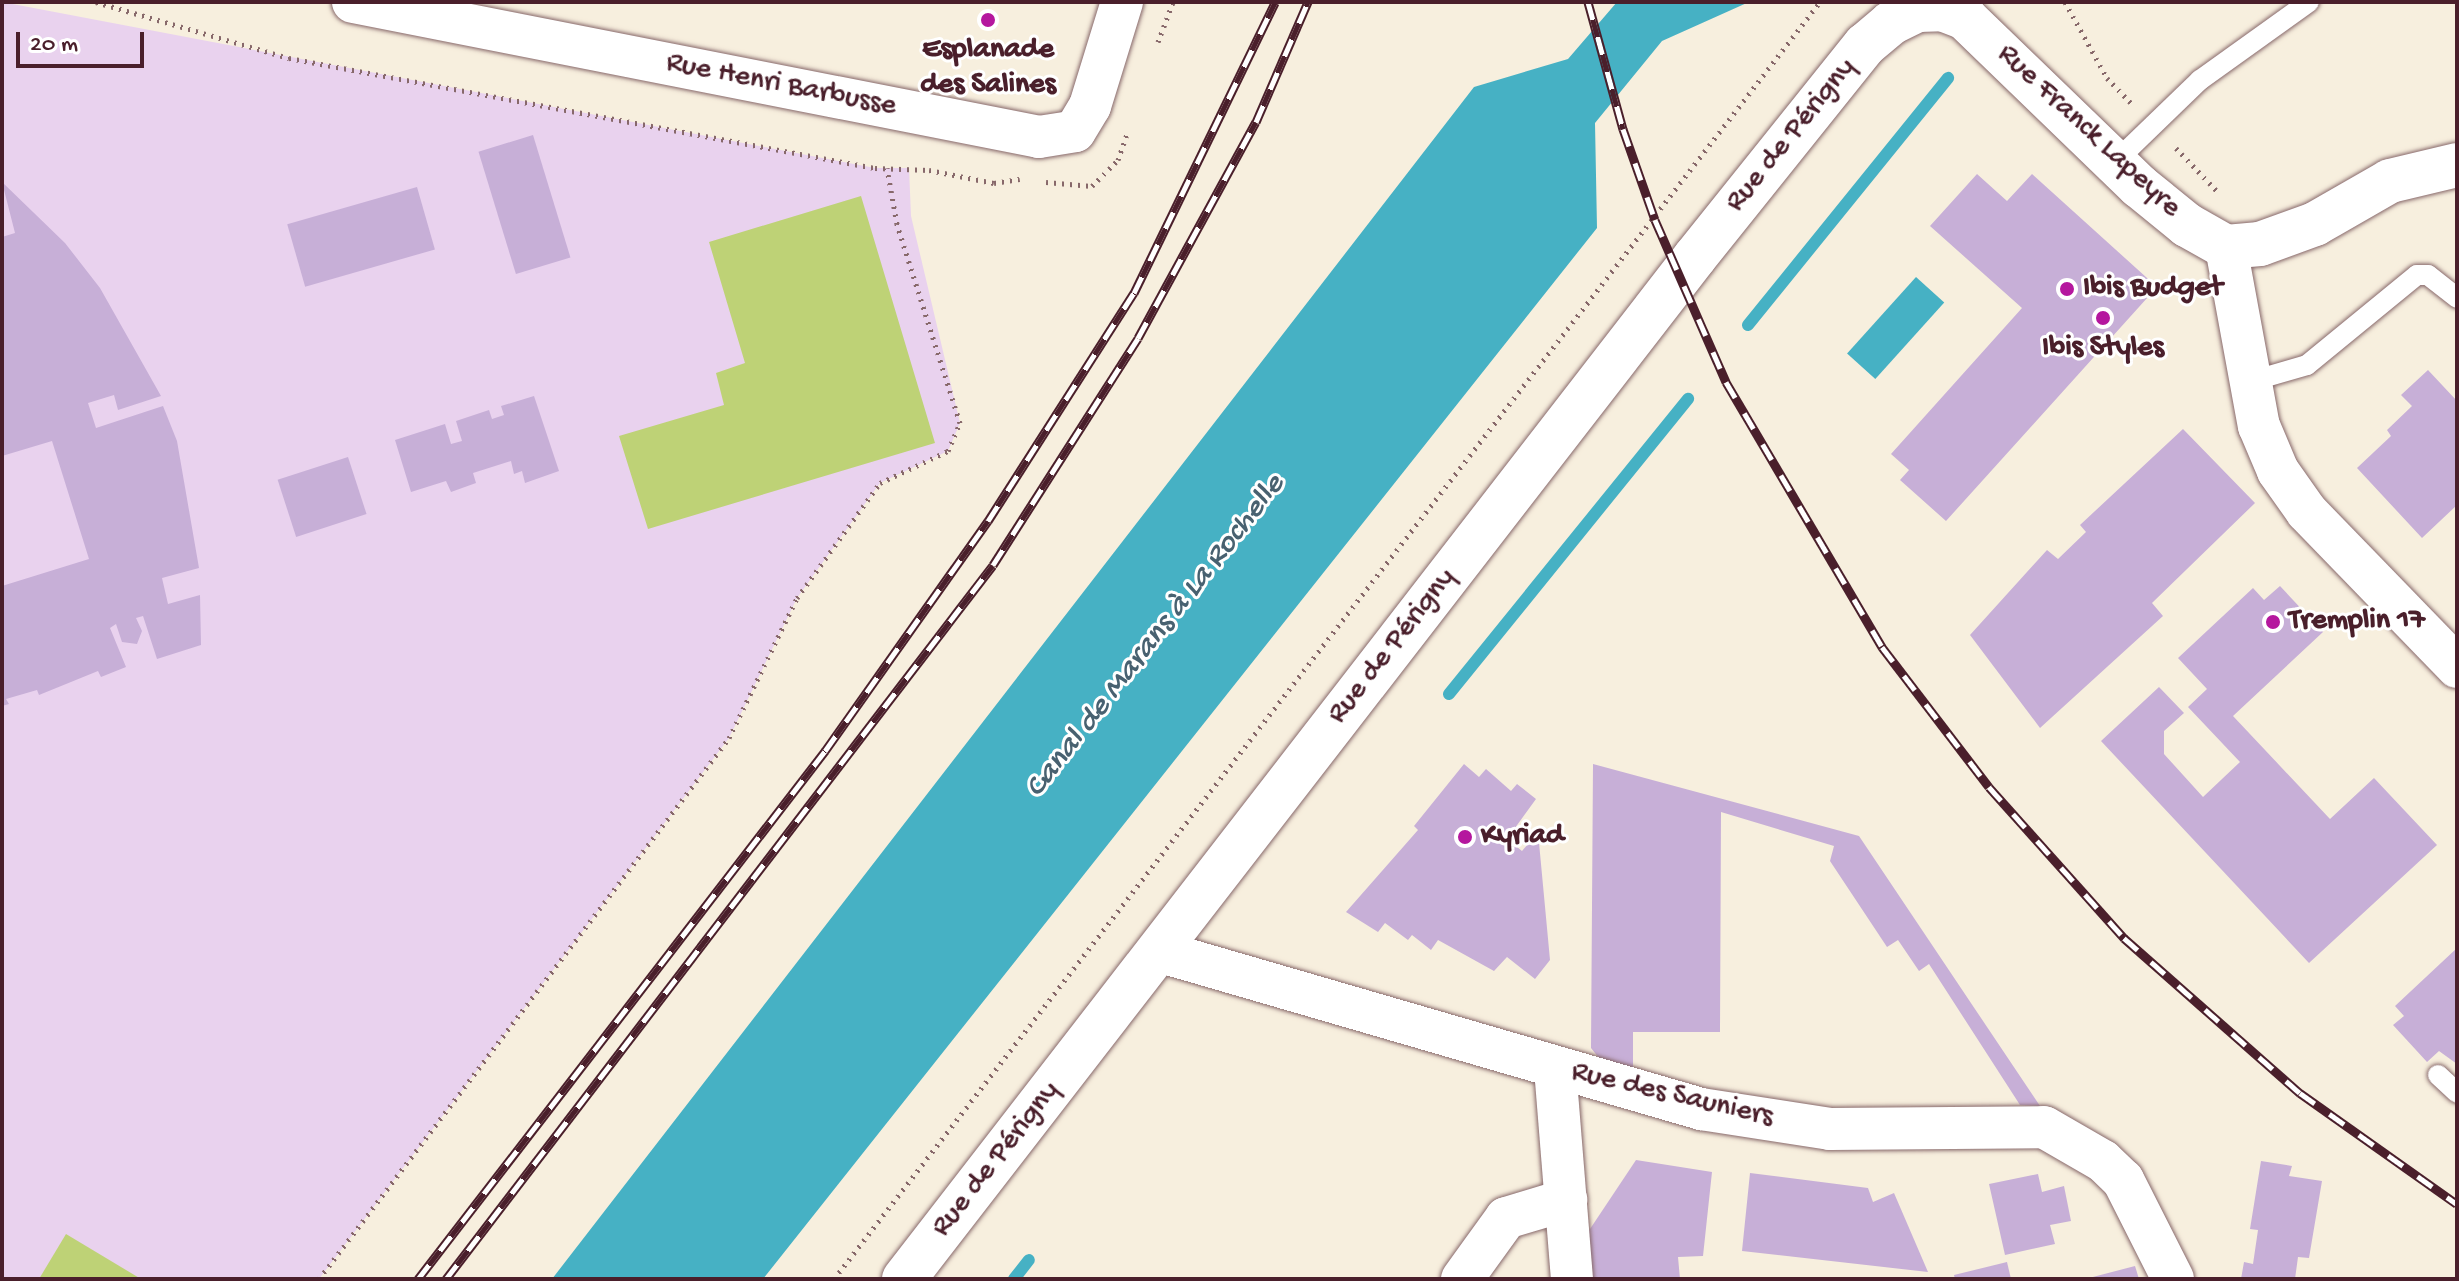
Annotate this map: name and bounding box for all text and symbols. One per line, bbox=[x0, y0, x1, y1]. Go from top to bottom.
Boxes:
marker: Esplanade des Salines bbox=[979, 11, 997, 29]
scale bar bbox=[20, 16, 148, 66]
text: 20 m bbox=[30, 31, 78, 60]
place label: Esplanade des Salines bbox=[920, 33, 1056, 104]
street label: Rue Franck Lapeyre bbox=[1988, 37, 2188, 227]
street label: Rue Henri Barbusse bbox=[663, 46, 899, 126]
street label: Rue de Périgny bbox=[1719, 52, 1865, 220]
place label: Ibis Budget bbox=[2083, 271, 2222, 307]
marker: Ibis Budget bbox=[2058, 280, 2076, 298]
marker: Ibis Styles bbox=[2094, 309, 2112, 327]
place label: Ibis Styles bbox=[2042, 331, 2164, 367]
water label: Canal de Marans à La Rochelle bbox=[1018, 468, 1294, 806]
street label: Rue de Périgny bbox=[1321, 562, 1465, 732]
place label: Tremplin 17 bbox=[2289, 604, 2425, 640]
marker: Tremplin 17 bbox=[2264, 613, 2282, 631]
place label: Kyriad bbox=[1481, 819, 1564, 855]
marker: Kyriad bbox=[1456, 828, 1474, 846]
street label: Rue des Sauniers bbox=[1568, 1055, 1776, 1137]
street label: Rue de Périgny bbox=[925, 1075, 1069, 1245]

